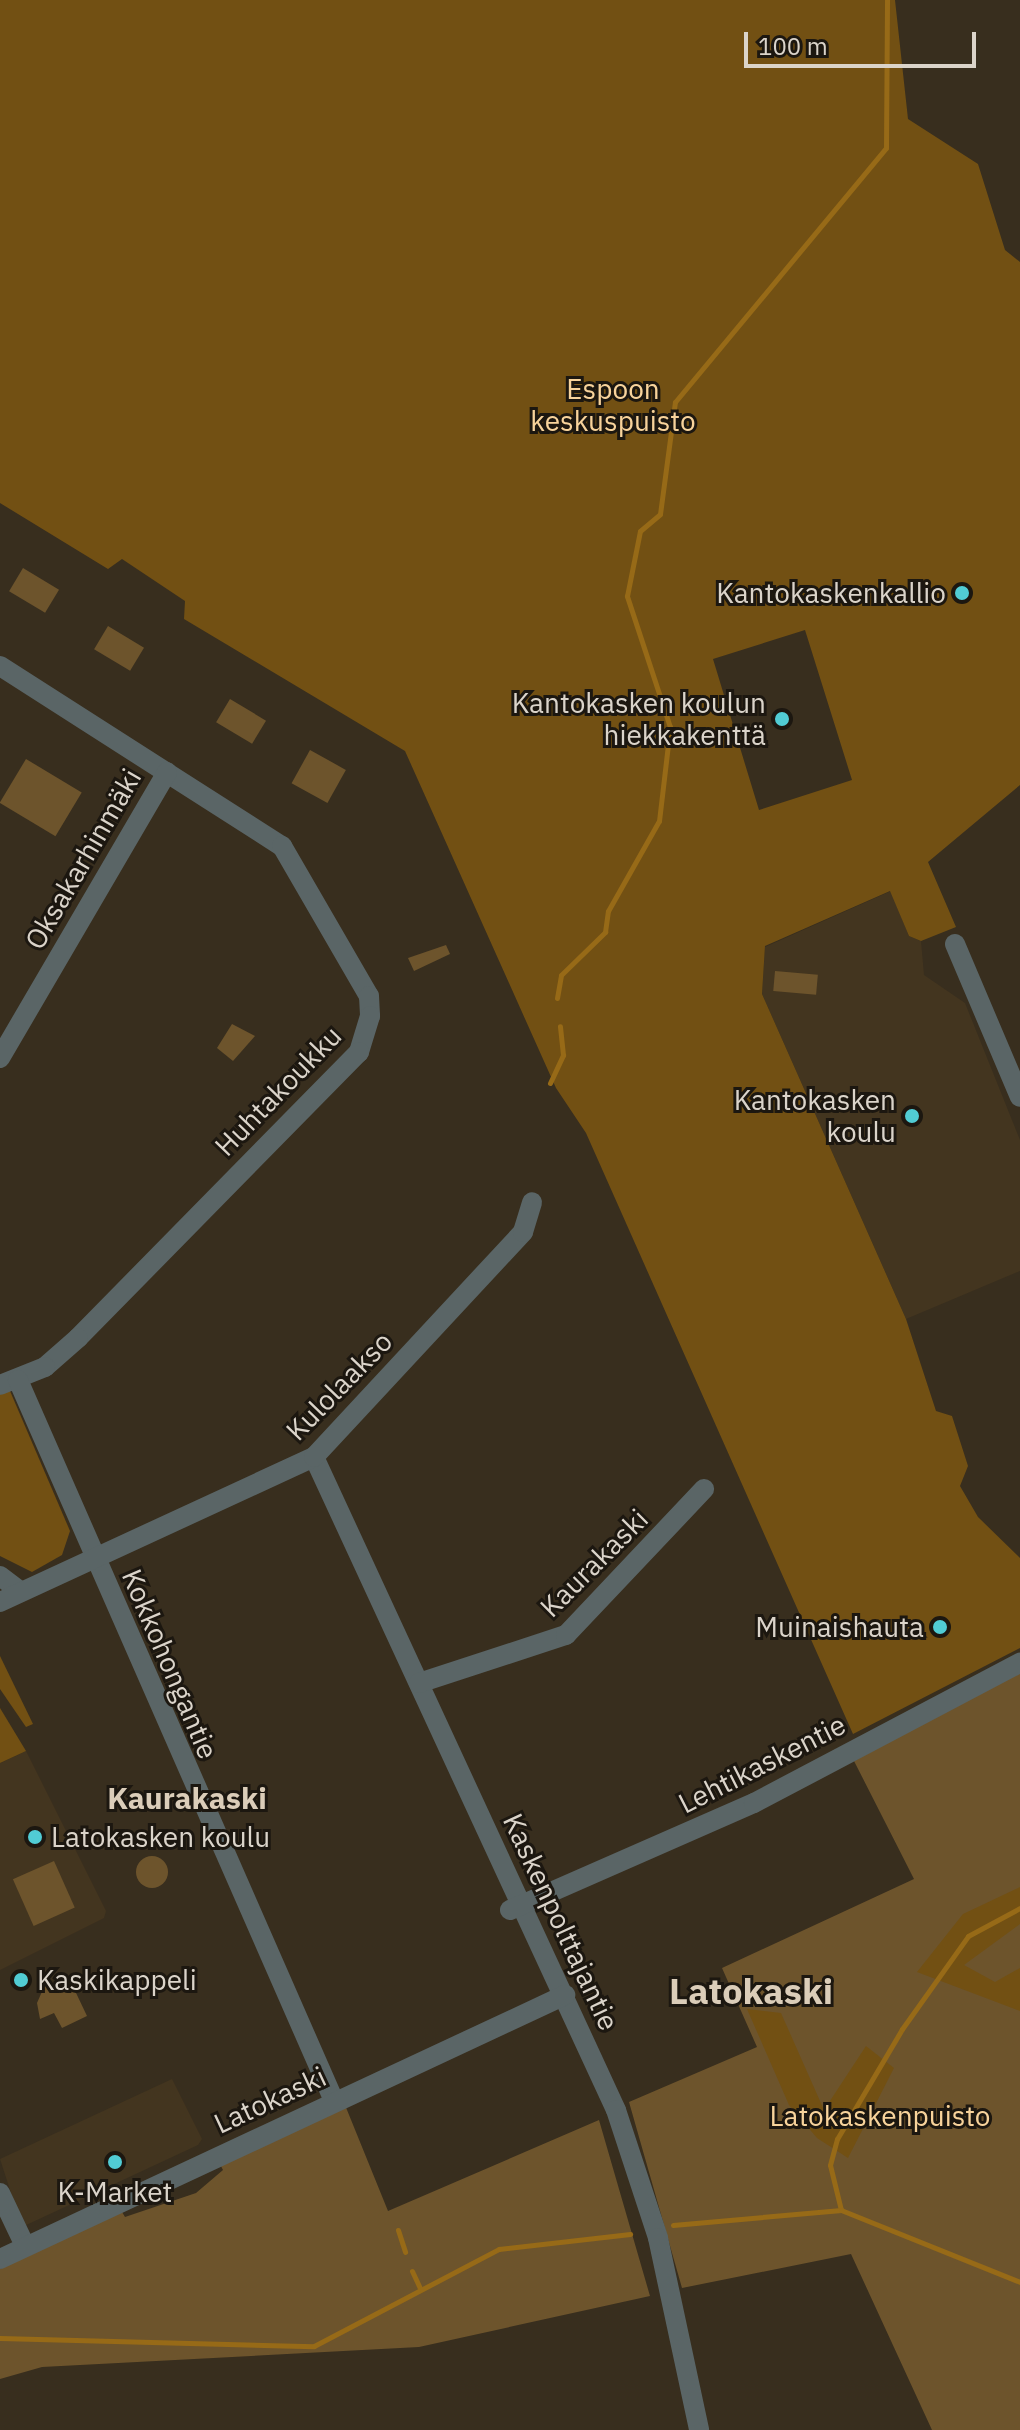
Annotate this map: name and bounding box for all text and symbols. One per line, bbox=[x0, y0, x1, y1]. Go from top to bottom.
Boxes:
scale bar bbox=[748, 16, 980, 66]
text: 100 m bbox=[758, 30, 828, 62]
park label: Espoon keskuspuisto bbox=[530, 372, 696, 438]
place label: Kantokaskenkallio bbox=[716, 576, 946, 610]
marker: Kantokaskenkallio bbox=[953, 584, 971, 602]
place label: Kantokasken koulun hiekkakenttä bbox=[512, 686, 766, 752]
marker: Kantokasken koulun hiekkakenttä bbox=[773, 710, 791, 728]
street label: Oksakarhinmäki bbox=[18, 763, 148, 955]
street label: Huhtakoukku bbox=[208, 1019, 348, 1163]
place label: Kantokasken koulu bbox=[734, 1083, 896, 1149]
marker: Kantokasken koulu bbox=[903, 1107, 921, 1125]
street label: Kulolaakso bbox=[279, 1325, 399, 1447]
street label: Kaurakaski bbox=[533, 1502, 655, 1624]
street label: Kokkohongantie bbox=[115, 1564, 225, 1764]
place label: Muinaishauta bbox=[755, 1610, 924, 1644]
marker: Muinaishauta bbox=[931, 1618, 949, 1636]
street label: Lehtikaskentie bbox=[673, 1708, 851, 1820]
district label: Kaurakaski bbox=[107, 1780, 267, 1816]
street label: Kaskenpolttajantie bbox=[496, 1808, 626, 2036]
place label: Latokasken koulu bbox=[51, 1820, 270, 1854]
marker: Latokasken koulu bbox=[26, 1828, 44, 1846]
place label: Kaskikappeli bbox=[37, 1963, 197, 1997]
district label: Latokaski bbox=[669, 1969, 833, 2013]
marker: Kaskikappeli bbox=[12, 1971, 30, 1989]
street label: Latokaski bbox=[209, 2060, 331, 2140]
park label: Latokaskenpuisto bbox=[769, 2099, 991, 2133]
marker: K-Market bbox=[106, 2153, 124, 2171]
place label: K-Market bbox=[58, 2175, 172, 2209]

